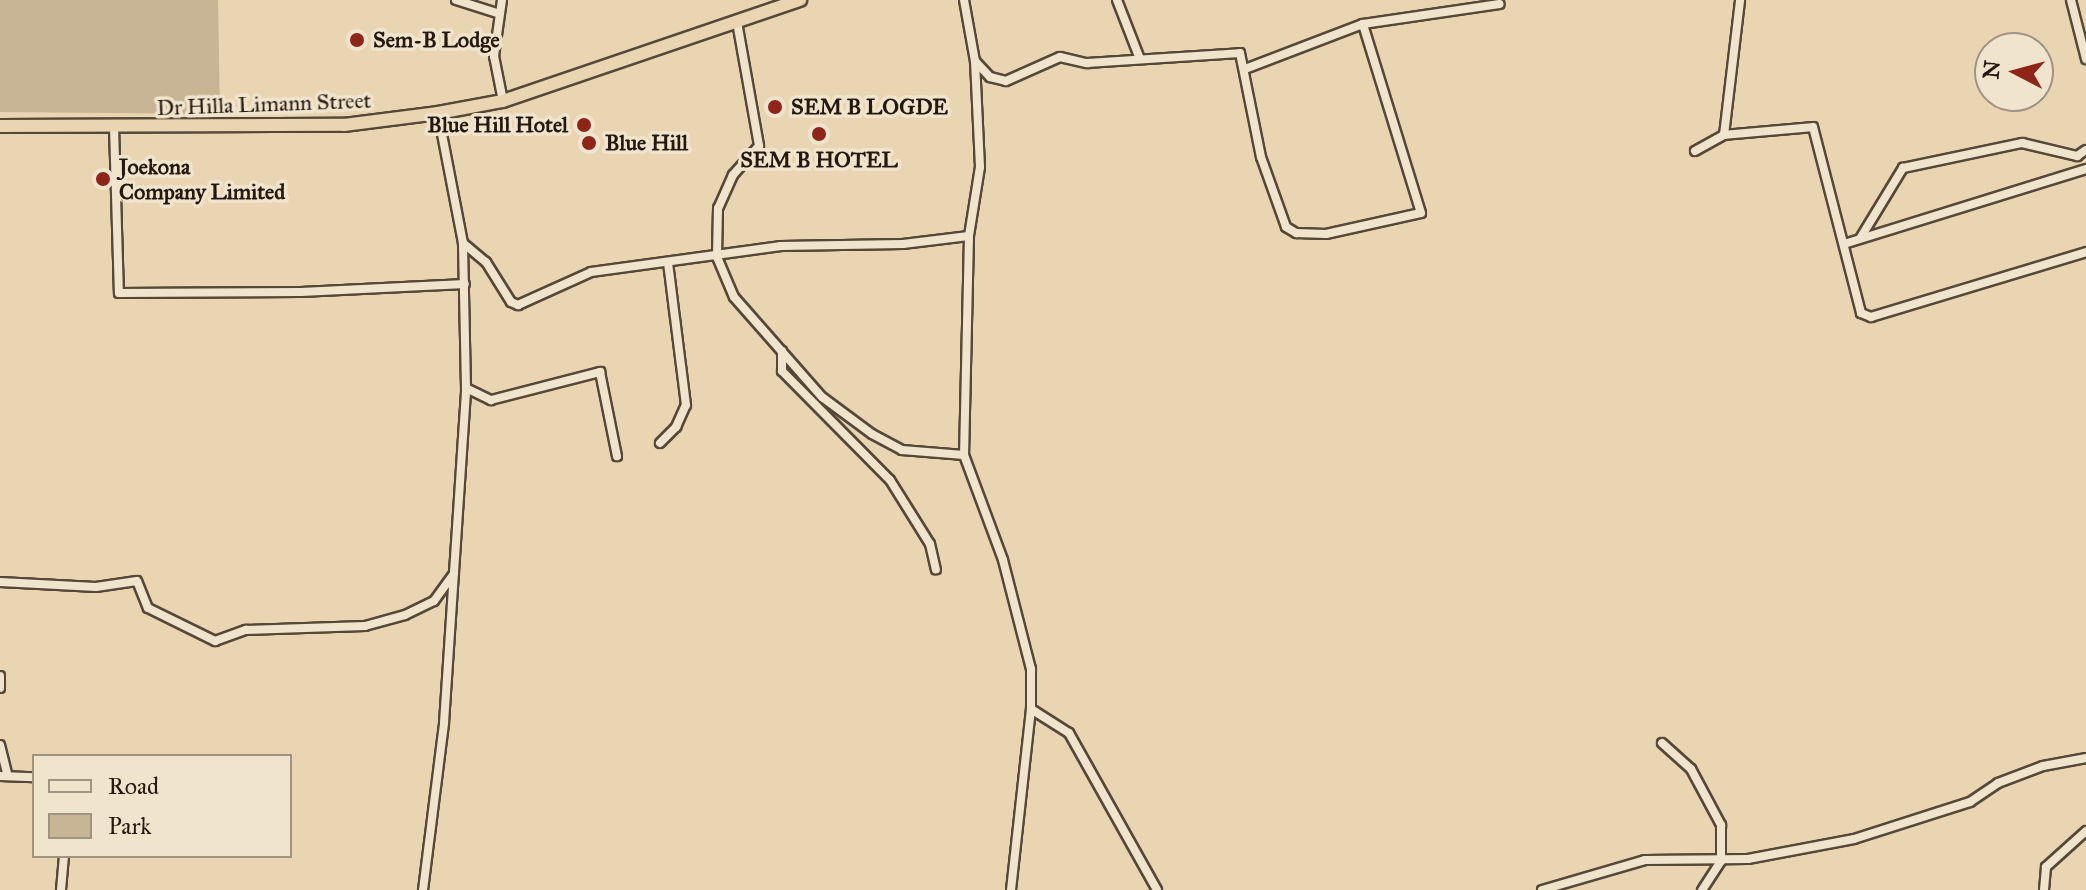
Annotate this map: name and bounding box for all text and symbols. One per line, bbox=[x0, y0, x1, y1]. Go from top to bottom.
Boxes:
place label: Sem-B Lodge bbox=[373, 27, 500, 53]
marker: Sem-B Lodge bbox=[348, 31, 366, 49]
north arrow bbox=[1974, 32, 2054, 112]
text: N bbox=[1977, 59, 2006, 80]
street label: Dr Hilla Limann Street bbox=[156, 87, 372, 121]
place label: SEM B LOGDE bbox=[791, 94, 948, 120]
marker: SEM B LOGDE bbox=[766, 98, 784, 116]
place label: Blue Hill Hotel bbox=[427, 112, 568, 138]
marker: Blue Hill Hotel bbox=[575, 116, 593, 134]
marker: SEM B HOTEL bbox=[810, 125, 828, 143]
place label: Blue Hill bbox=[605, 130, 688, 156]
marker: Blue Hill bbox=[580, 134, 598, 152]
place label: SEM B HOTEL bbox=[740, 147, 898, 173]
place label: Joekona Company Limited bbox=[119, 153, 285, 204]
marker: Joekona Company Limited bbox=[94, 170, 112, 188]
legend bbox=[32, 754, 292, 858]
text: Road bbox=[108, 771, 159, 801]
text: Park bbox=[108, 811, 151, 841]

